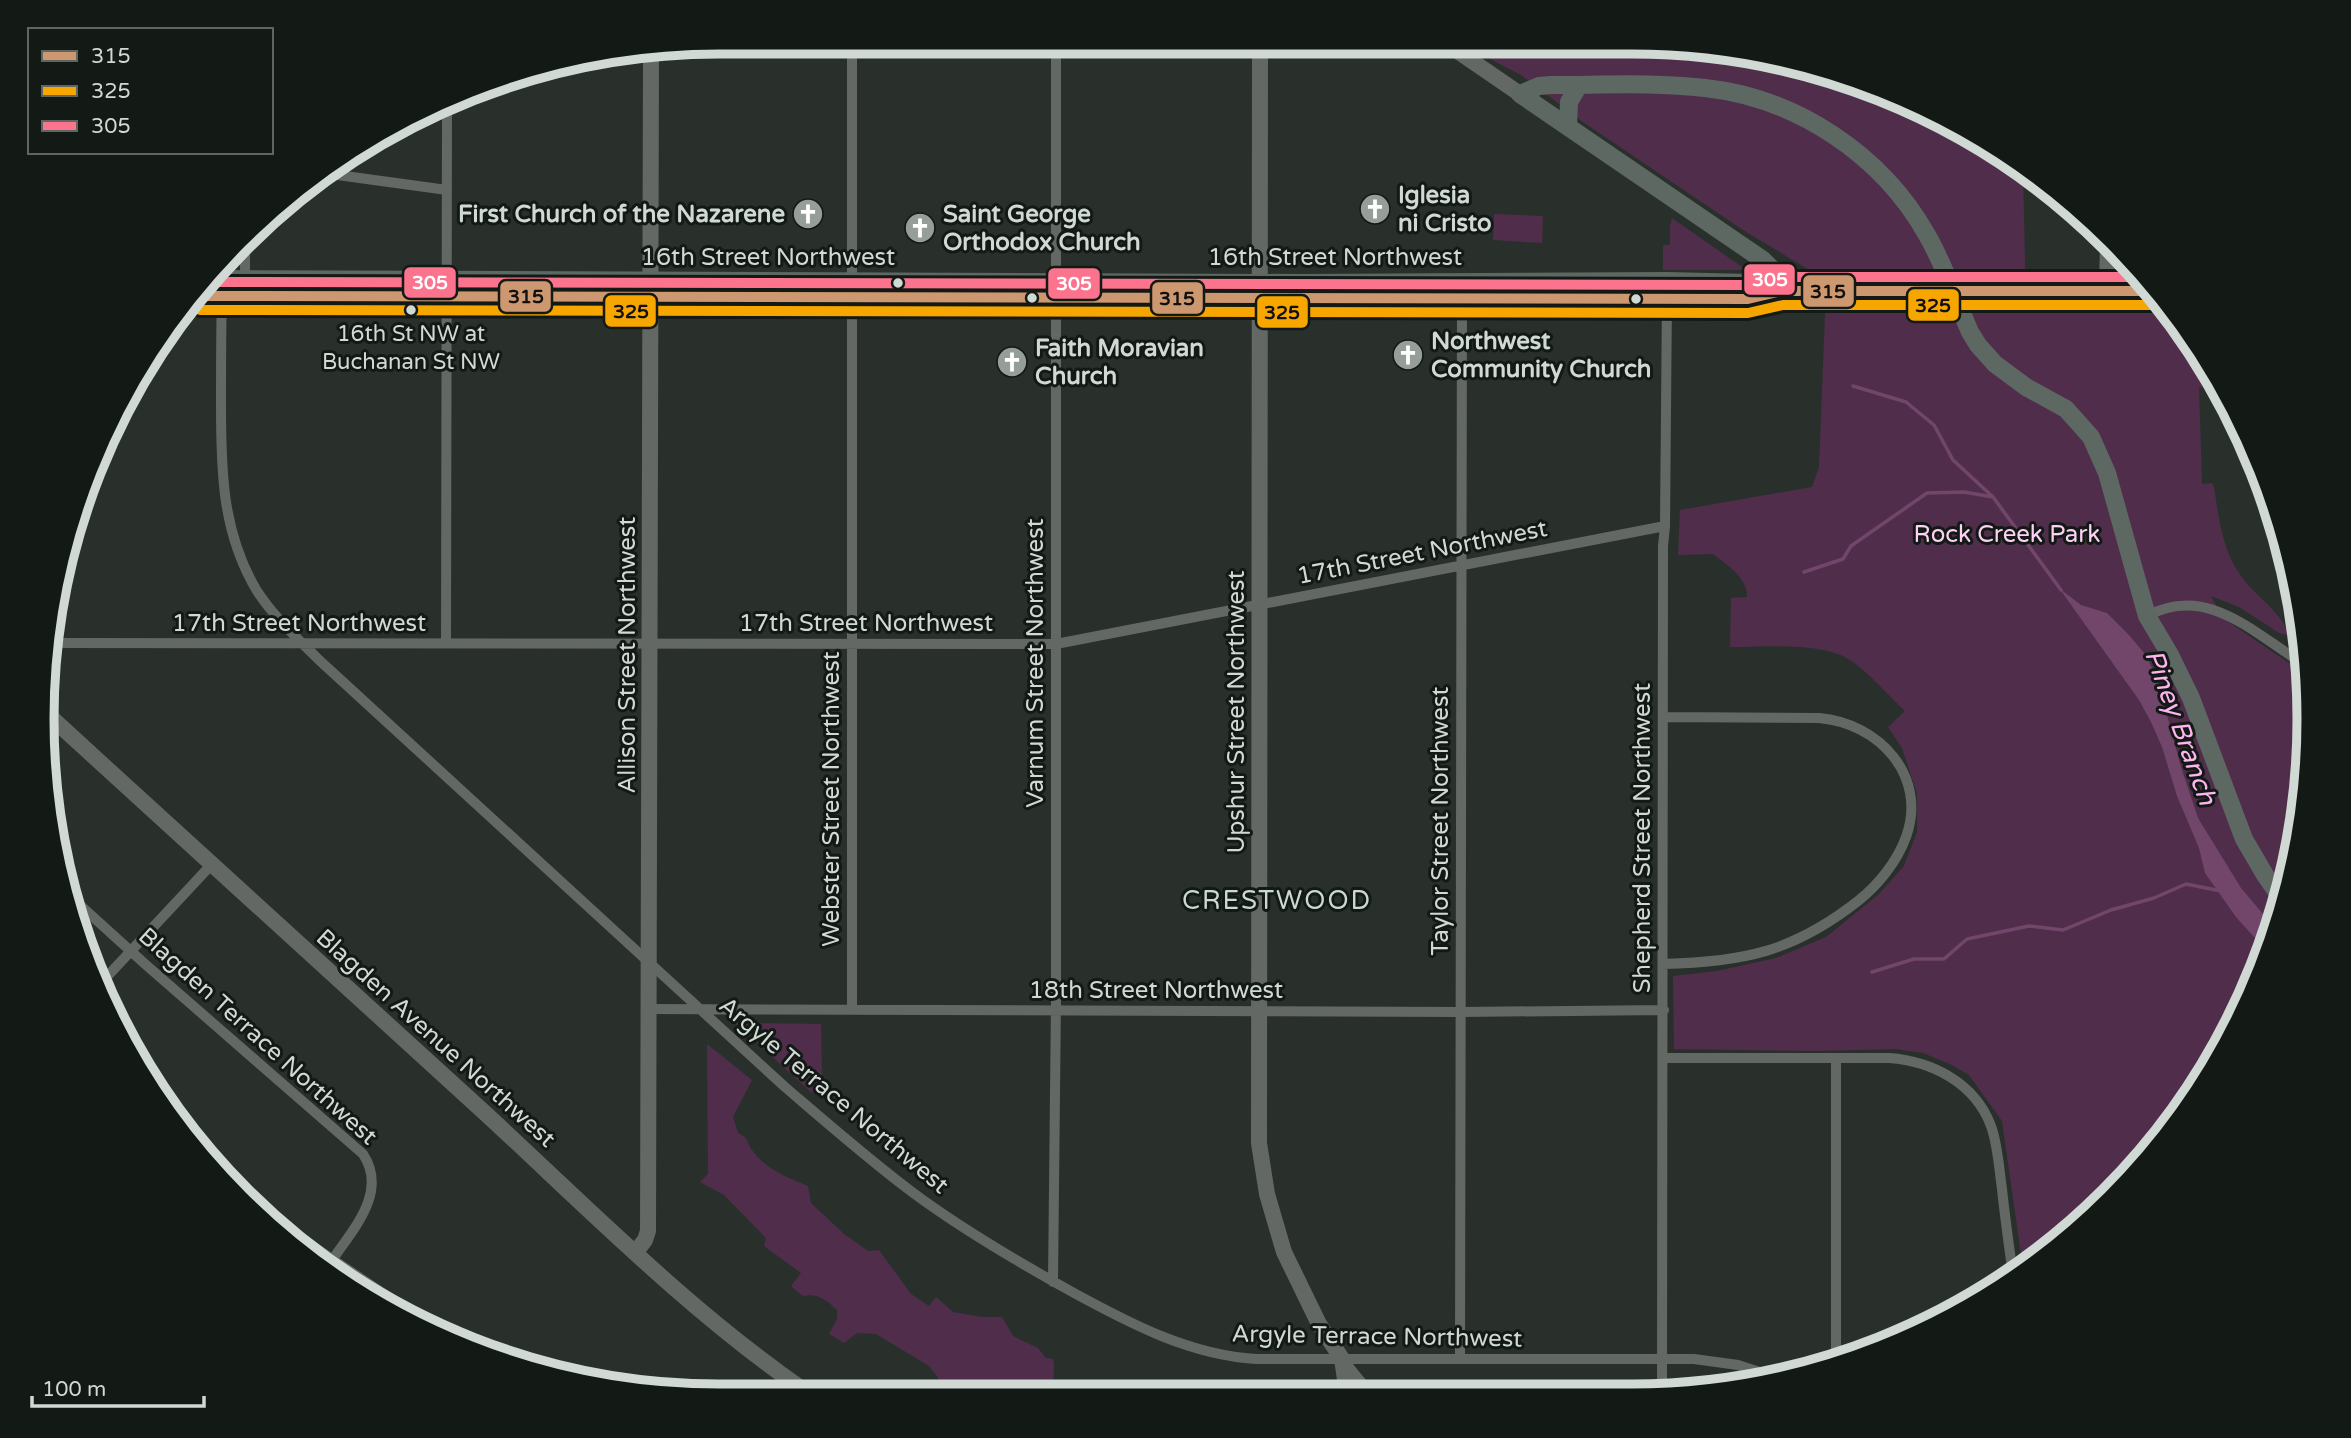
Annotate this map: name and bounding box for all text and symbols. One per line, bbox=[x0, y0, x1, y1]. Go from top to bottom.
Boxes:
legend bbox=[28, 28, 273, 154]
text: 315 bbox=[91, 44, 131, 69]
text: 325 bbox=[91, 79, 131, 104]
text: 305 bbox=[91, 114, 131, 139]
place label: Iglesia ni Cristo bbox=[1398, 181, 1492, 238]
church icon: Iglesia ni Cristo bbox=[1358, 192, 1392, 226]
church icon: First Church of the Nazarene bbox=[791, 197, 825, 231]
place label: First Church of the Nazarene bbox=[458, 200, 785, 229]
place label: Saint George Orthodox Church bbox=[943, 200, 1141, 257]
church icon: Saint George Orthodox Church bbox=[903, 211, 937, 245]
street label: 16th Street Northwest bbox=[641, 243, 895, 272]
street label: 16th Street Northwest bbox=[1208, 243, 1462, 272]
line badge: 305 bbox=[1743, 263, 1796, 296]
line badge: 305 bbox=[403, 266, 457, 299]
line badge: 305 bbox=[1047, 267, 1101, 300]
text: 305 bbox=[1752, 269, 1788, 291]
text: 305 bbox=[412, 272, 448, 294]
text: 305 bbox=[1056, 273, 1092, 295]
line badge: 315 bbox=[1802, 274, 1855, 308]
unlabelled marker bbox=[891, 276, 905, 290]
line badge: 315 bbox=[499, 280, 552, 313]
line badge: 315 bbox=[1151, 281, 1204, 315]
text: 315 bbox=[1810, 281, 1846, 303]
text: 315 bbox=[508, 286, 544, 308]
text: 315 bbox=[1159, 288, 1195, 310]
line badge: 325 bbox=[1907, 288, 1960, 322]
unlabelled marker bbox=[1025, 291, 1039, 305]
unlabelled marker bbox=[1629, 292, 1643, 306]
line badge: 325 bbox=[604, 294, 657, 328]
line badge: 325 bbox=[1256, 295, 1309, 329]
text: 325 bbox=[1915, 295, 1951, 317]
text: 325 bbox=[613, 301, 649, 323]
text: 325 bbox=[1264, 302, 1300, 324]
marker: 16th St NW at Buchanan St NW bbox=[404, 303, 418, 317]
place label: 16th St NW at Buchanan St NW bbox=[322, 321, 500, 375]
place label: Northwest Community Church bbox=[1431, 327, 1651, 384]
place label: Faith Moravian Church bbox=[1035, 334, 1204, 391]
church icon: Northwest Community Church bbox=[1391, 338, 1425, 372]
church icon: Faith Moravian Church bbox=[995, 345, 1029, 379]
street label: 17th Street Northwest bbox=[1295, 514, 1550, 591]
street label: Allison Street Northwest bbox=[613, 517, 642, 793]
street label: Varnum Street Northwest bbox=[1021, 518, 1050, 808]
park label: Rock Creek Park bbox=[1914, 520, 2100, 549]
street label: Upshur Street Northwest bbox=[1222, 570, 1251, 854]
street label: 17th Street Northwest bbox=[172, 609, 426, 638]
street label: 17th Street Northwest bbox=[739, 609, 993, 638]
water label: Piney Branch bbox=[2138, 645, 2223, 810]
street label: Webster Street Northwest bbox=[817, 651, 846, 947]
street label: Shepherd Street Northwest bbox=[1628, 683, 1657, 993]
street label: Taylor Street Northwest bbox=[1426, 687, 1455, 956]
district label: CRESTWOOD bbox=[1182, 885, 1372, 916]
street label: Blagden Terrace Northwest bbox=[132, 922, 383, 1151]
street label: Blagden Avenue Northwest bbox=[310, 923, 561, 1154]
street label: 18th Street Northwest bbox=[1029, 976, 1283, 1005]
street label: Argyle Terrace Northwest bbox=[713, 991, 954, 1200]
street label: Argyle Terrace Northwest bbox=[1231, 1319, 1523, 1354]
scale bar bbox=[32, 1364, 203, 1408]
text: 100 m bbox=[42, 1377, 106, 1402]

